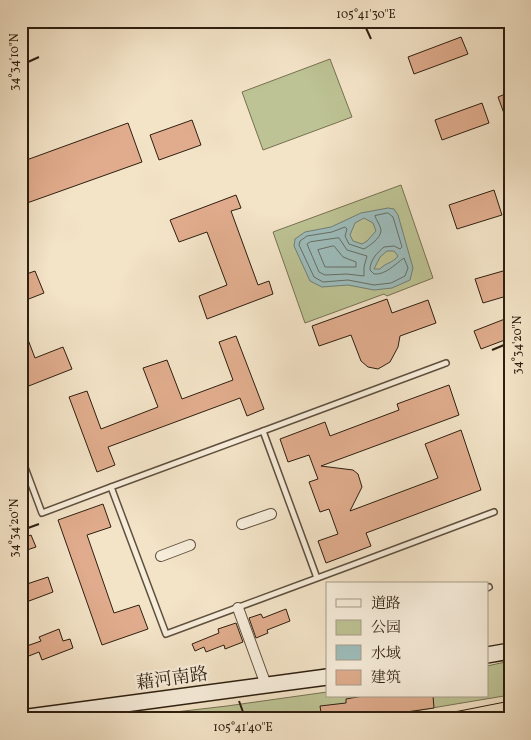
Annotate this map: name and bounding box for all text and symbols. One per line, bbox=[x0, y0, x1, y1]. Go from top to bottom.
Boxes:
text: 105°41'30"E bbox=[336, 7, 396, 23]
text: 34°34'10"N bbox=[7, 33, 23, 91]
text: 34°34'20"N bbox=[510, 315, 526, 374]
text: 34°34'20"N bbox=[7, 498, 23, 557]
legend bbox=[326, 582, 488, 698]
text: 道路 bbox=[371, 594, 401, 615]
text: 公园 bbox=[371, 618, 401, 639]
text: 水域 bbox=[371, 644, 401, 665]
street label: 藉河南路 bbox=[135, 662, 210, 697]
text: 建筑 bbox=[371, 668, 401, 689]
text: 105°41'40"E bbox=[213, 720, 273, 736]

